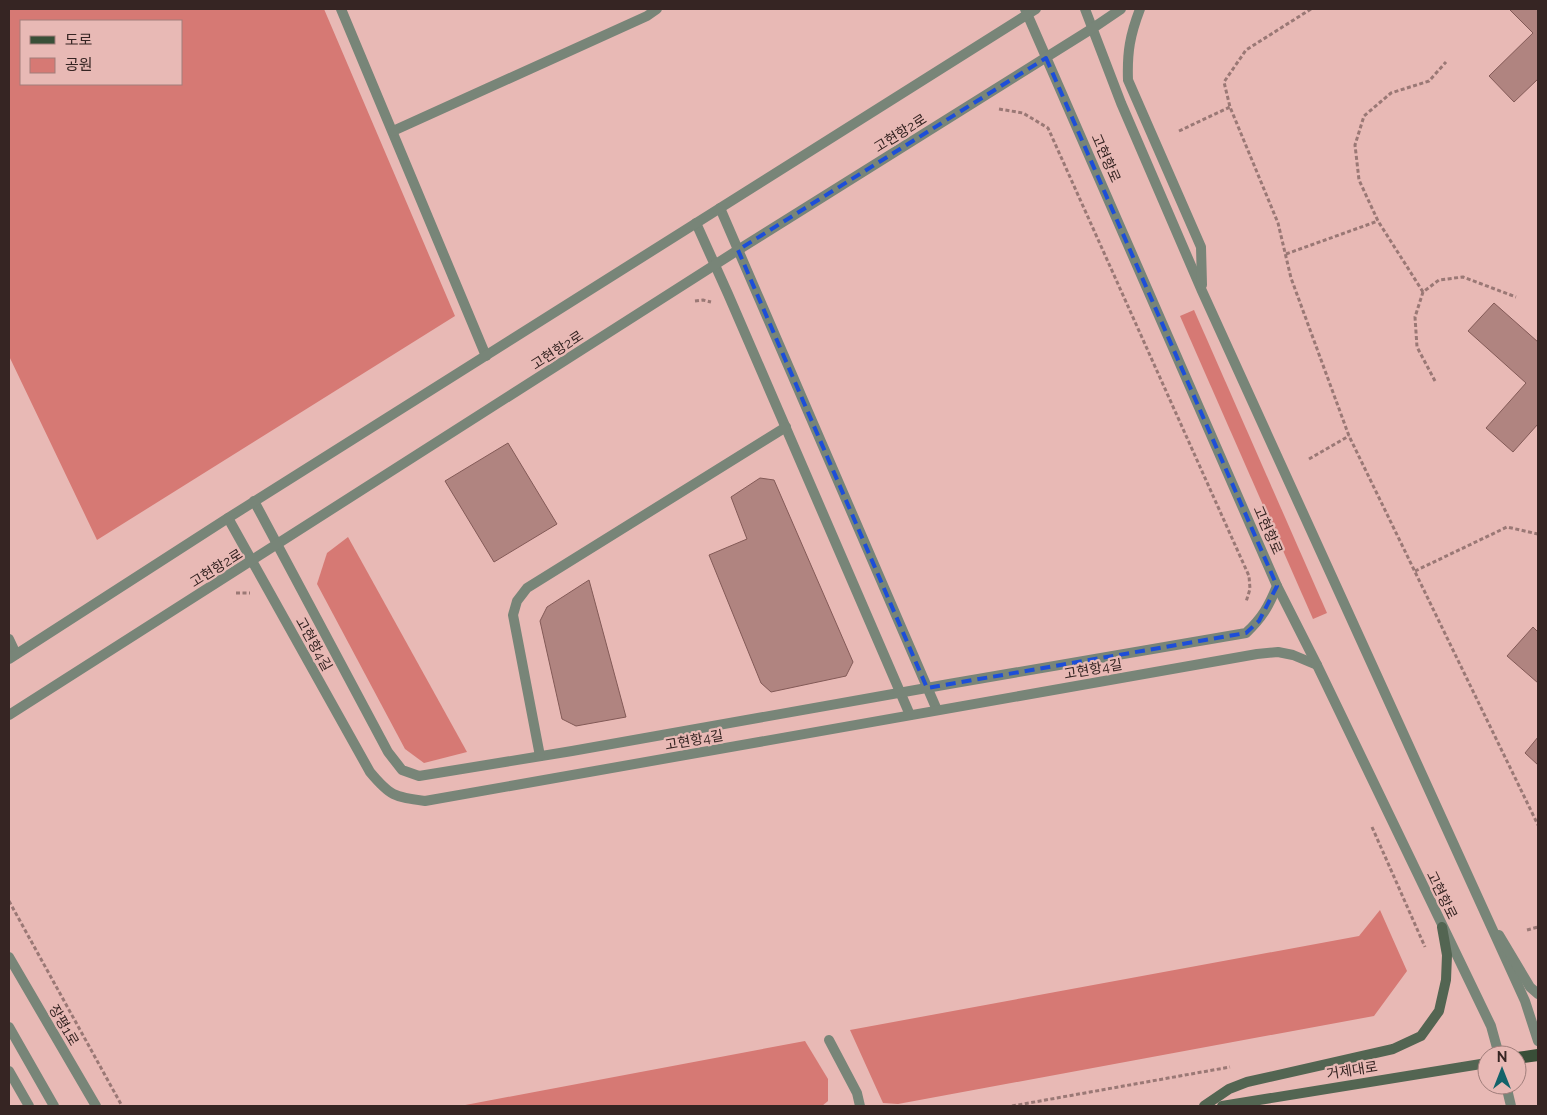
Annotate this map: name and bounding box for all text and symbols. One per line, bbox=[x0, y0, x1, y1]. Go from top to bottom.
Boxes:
legend bbox=[20, 20, 182, 85]
text: 도로 bbox=[65, 31, 93, 49]
text: 공원 bbox=[65, 56, 93, 74]
street label: 고현항2로 bbox=[871, 111, 929, 155]
street label: 고현항로 bbox=[1088, 131, 1124, 185]
street label: 고현항2로 bbox=[528, 327, 586, 373]
street label: 고현항로 bbox=[1250, 503, 1286, 557]
street label: 고현항2로 bbox=[187, 546, 245, 590]
street label: 고현항4길 bbox=[293, 614, 335, 674]
street label: 고현항4길 bbox=[1062, 656, 1124, 682]
street label: 고현항4길 bbox=[663, 727, 725, 753]
street label: 고현항로 bbox=[1424, 868, 1461, 922]
street label: 장평1로 bbox=[46, 1002, 82, 1048]
north arrow bbox=[1477, 1045, 1527, 1095]
text: N bbox=[1497, 1049, 1507, 1065]
street label: 거제대로 bbox=[1325, 1058, 1379, 1082]

